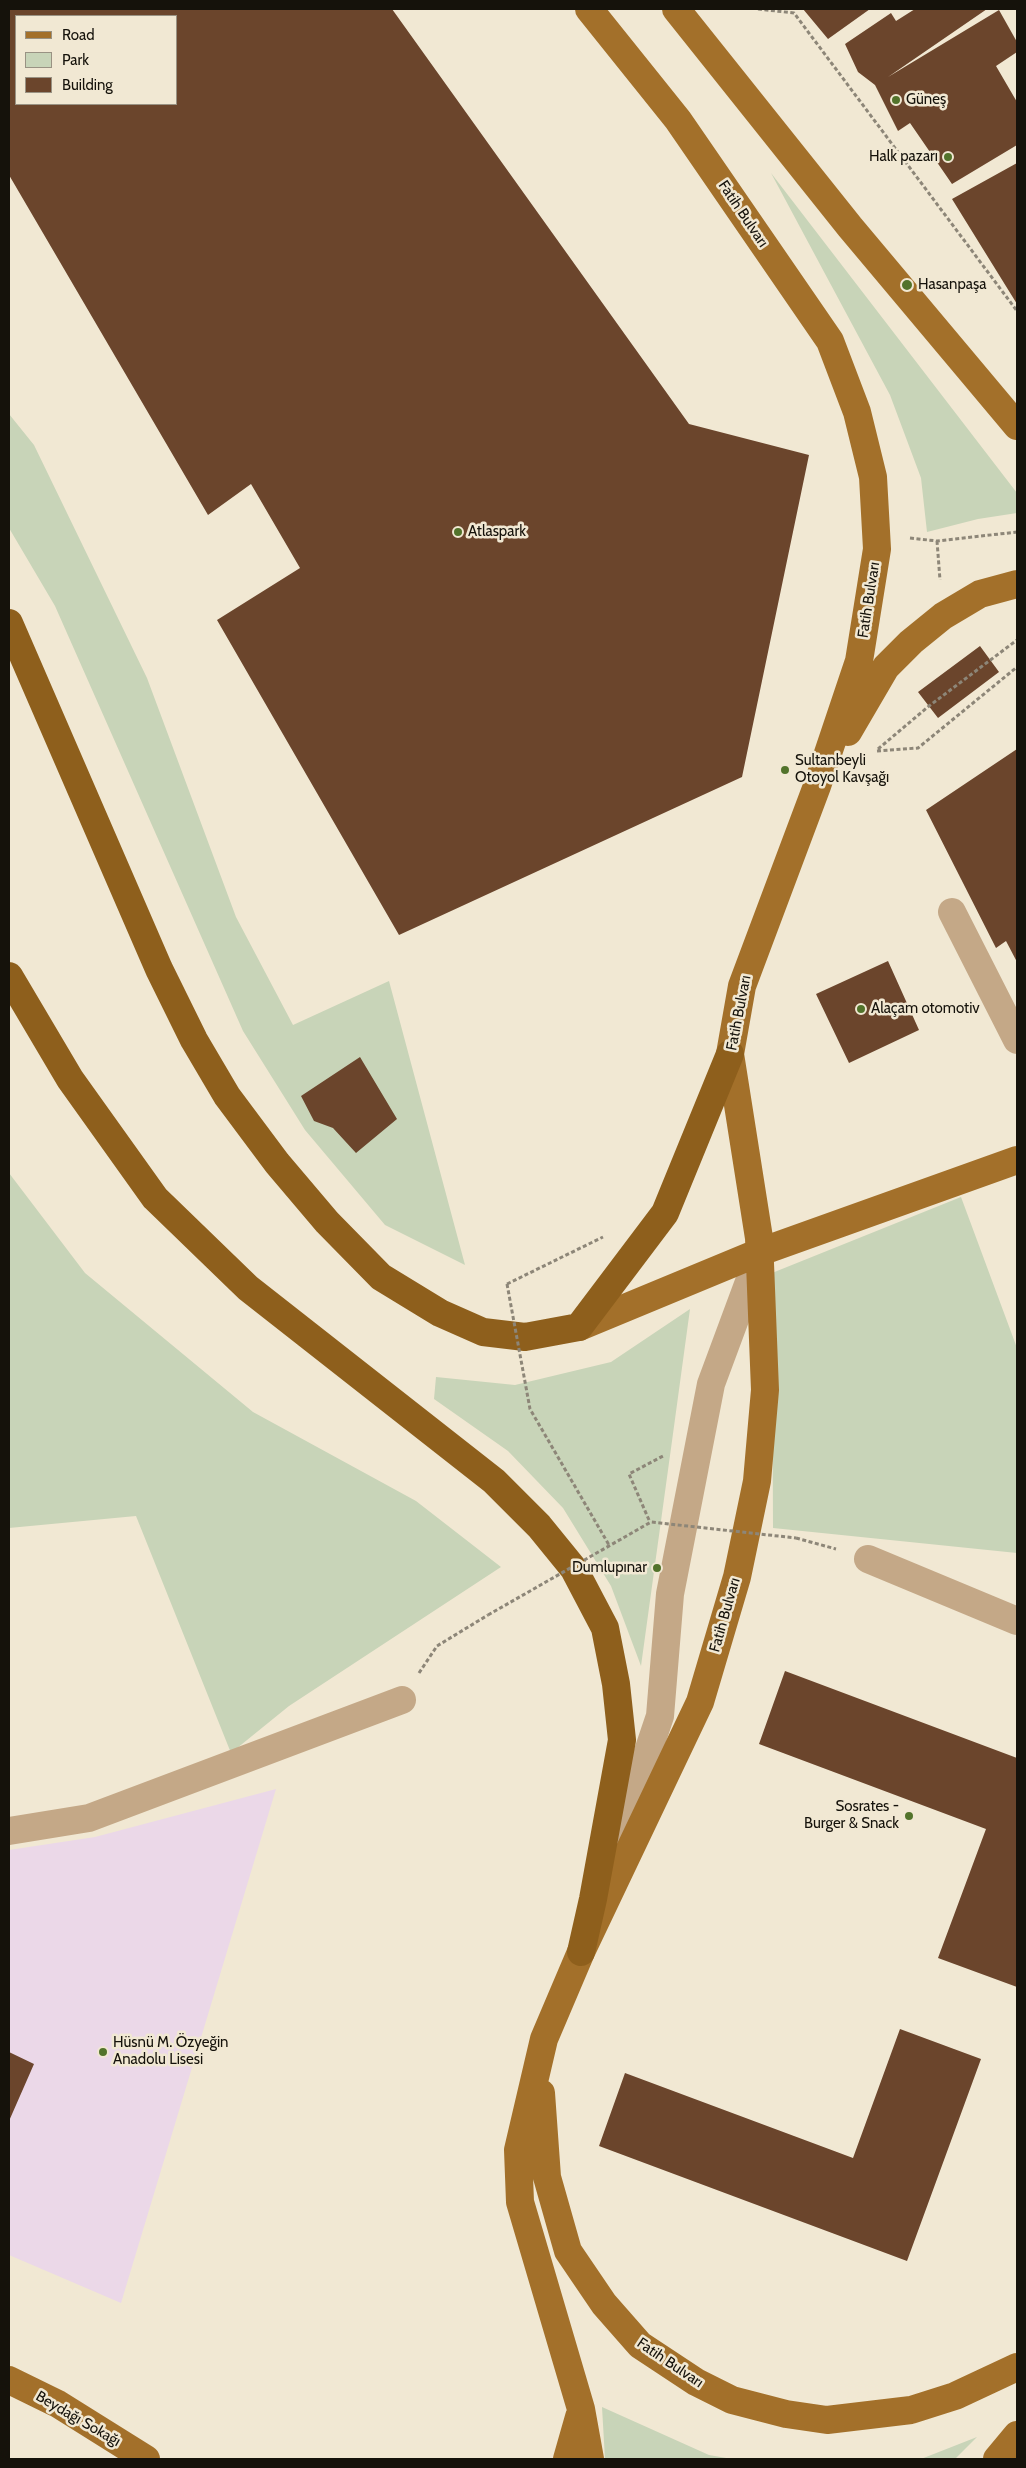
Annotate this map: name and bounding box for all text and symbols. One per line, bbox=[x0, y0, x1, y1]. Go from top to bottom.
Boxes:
legend bbox=[15, 15, 178, 105]
text: Road bbox=[62, 26, 95, 44]
text: Park bbox=[62, 51, 89, 69]
text: Building bbox=[62, 76, 113, 94]
place label: Güneş bbox=[906, 91, 946, 109]
marker: Güneş bbox=[890, 94, 902, 106]
place label: Halk pazarı bbox=[869, 148, 938, 166]
marker: Halk pazarı bbox=[942, 151, 954, 163]
street label: Fatih Bulvarı bbox=[714, 177, 772, 251]
place label: Hasanpaşa bbox=[918, 276, 986, 294]
marker: Hasanpaşa bbox=[900, 278, 914, 292]
place label: Atlaspark bbox=[468, 523, 526, 541]
marker: Atlaspark bbox=[452, 526, 464, 538]
street label: Fatih Bulvarı bbox=[854, 561, 884, 639]
place label: Sultanbeyli Otoyol Kavşağı bbox=[795, 752, 889, 787]
marker: Sultanbeyli Otoyol Kavşağı bbox=[779, 764, 791, 776]
street label: Fatih Bulvarı bbox=[723, 974, 755, 1052]
place label: Alaçam otomotiv bbox=[871, 1000, 980, 1018]
marker: Alaçam otomotiv bbox=[855, 1003, 867, 1015]
place label: Dumlupınar bbox=[572, 1559, 647, 1577]
marker: Dumlupınar bbox=[651, 1562, 663, 1574]
street label: Fatih Bulvarı bbox=[706, 1576, 744, 1654]
place label: Sosrates - Burger & Snack bbox=[804, 1798, 899, 1833]
marker: Sosrates - Burger & Snack bbox=[903, 1810, 915, 1822]
place label: Hüsnü M. Özyeğin Anadolu Lisesi bbox=[113, 2034, 228, 2069]
marker: Hüsnü M. Özyeğin Anadolu Lisesi bbox=[97, 2046, 109, 2058]
street label: Fatih Bulvarı bbox=[633, 2334, 707, 2392]
street label: Beydağı Sokağı bbox=[32, 2387, 124, 2451]

